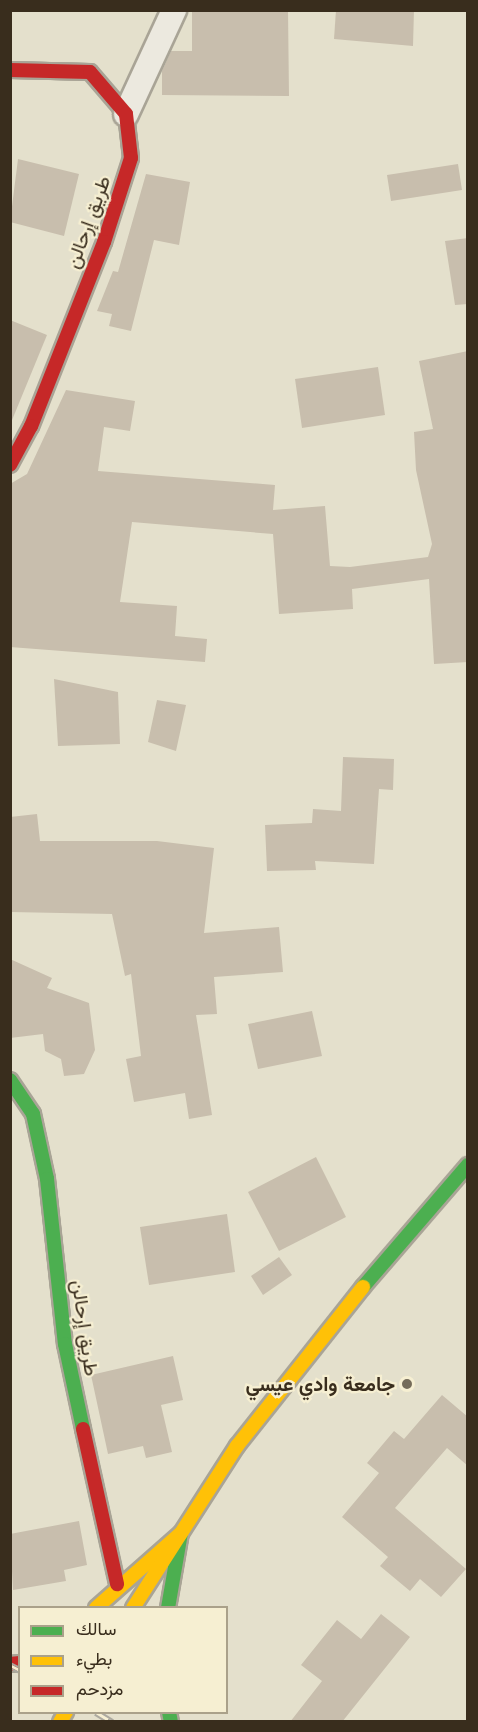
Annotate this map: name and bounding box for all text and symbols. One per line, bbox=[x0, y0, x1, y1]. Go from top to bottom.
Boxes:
street label: طريق إرحالن bbox=[60, 172, 116, 272]
street label: طريق إرحالن bbox=[66, 1278, 104, 1378]
place label: جامعة وادي عيسي bbox=[246, 1372, 395, 1396]
marker: جامعة وادي عيسي bbox=[400, 1377, 414, 1391]
legend bbox=[18, 1606, 228, 1714]
text: سالك bbox=[76, 1618, 116, 1640]
text: بطيء bbox=[76, 1648, 112, 1670]
text: مزدحم bbox=[76, 1678, 123, 1700]

